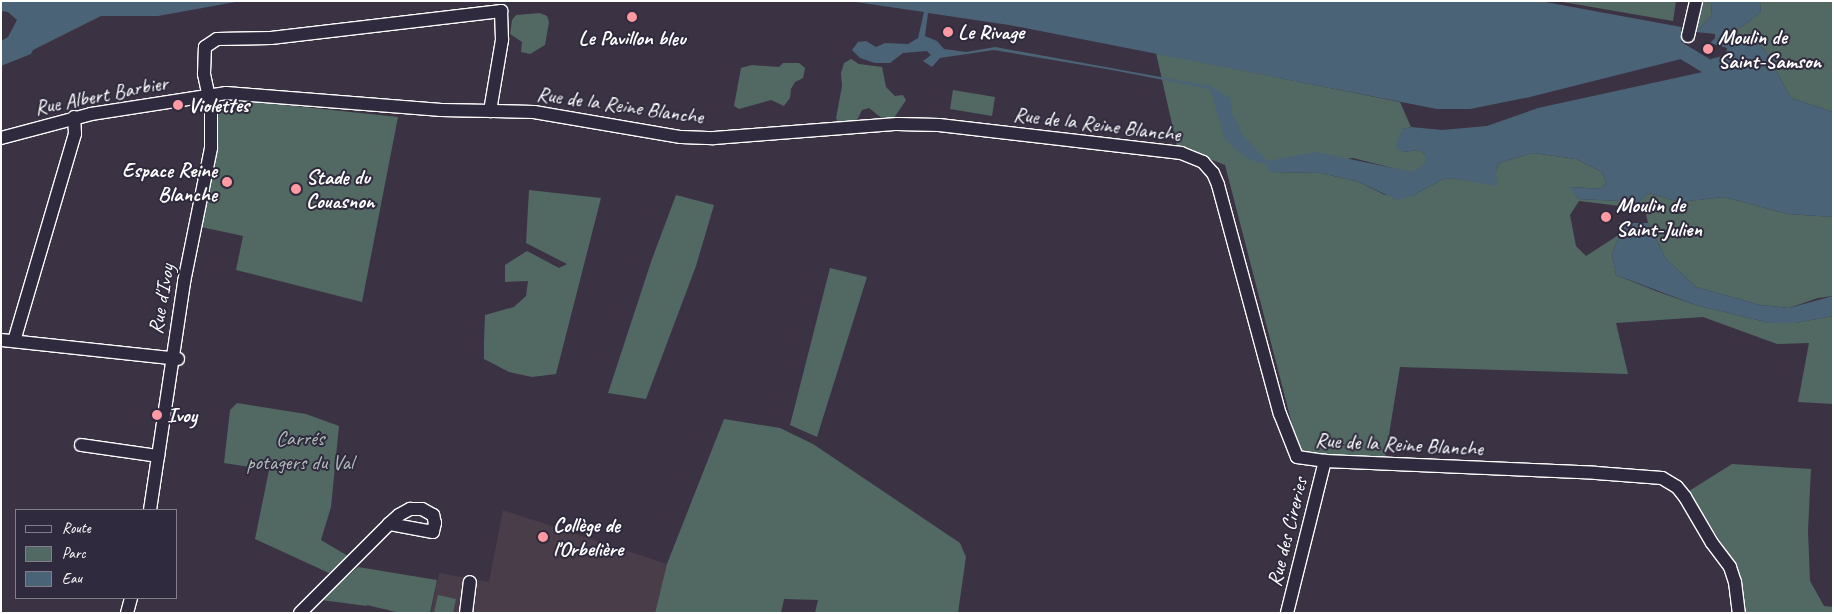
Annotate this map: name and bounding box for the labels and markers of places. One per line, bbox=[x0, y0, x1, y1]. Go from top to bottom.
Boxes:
marker: Le Pavillon bleu bbox=[626, 11, 638, 23]
place label: Le Rivage bbox=[958, 19, 1025, 45]
place label: Moulin de Saint-Samson bbox=[1718, 24, 1821, 74]
place label: Le Pavillon bleu bbox=[578, 25, 686, 51]
marker: Le Rivage bbox=[942, 26, 954, 38]
marker: Moulin de Saint-Samson bbox=[1702, 43, 1714, 55]
place label: Violettes bbox=[188, 92, 249, 118]
marker: Violettes bbox=[172, 99, 184, 111]
place label: Espace Reine Blanche bbox=[122, 157, 217, 207]
place label: Stade du Couasnon bbox=[306, 164, 374, 214]
marker: Espace Reine Blanche bbox=[221, 176, 233, 188]
marker: Stade du Couasnon bbox=[290, 183, 302, 195]
place label: Moulin de Saint-Julien bbox=[1616, 192, 1702, 242]
marker: Moulin de Saint-Julien bbox=[1600, 211, 1612, 223]
place label: Ivoy bbox=[167, 402, 197, 428]
marker: Ivoy bbox=[151, 409, 163, 421]
place label: Collège de l'Orbelière bbox=[553, 512, 623, 562]
marker: Collège de l'Orbelière bbox=[537, 531, 549, 543]

